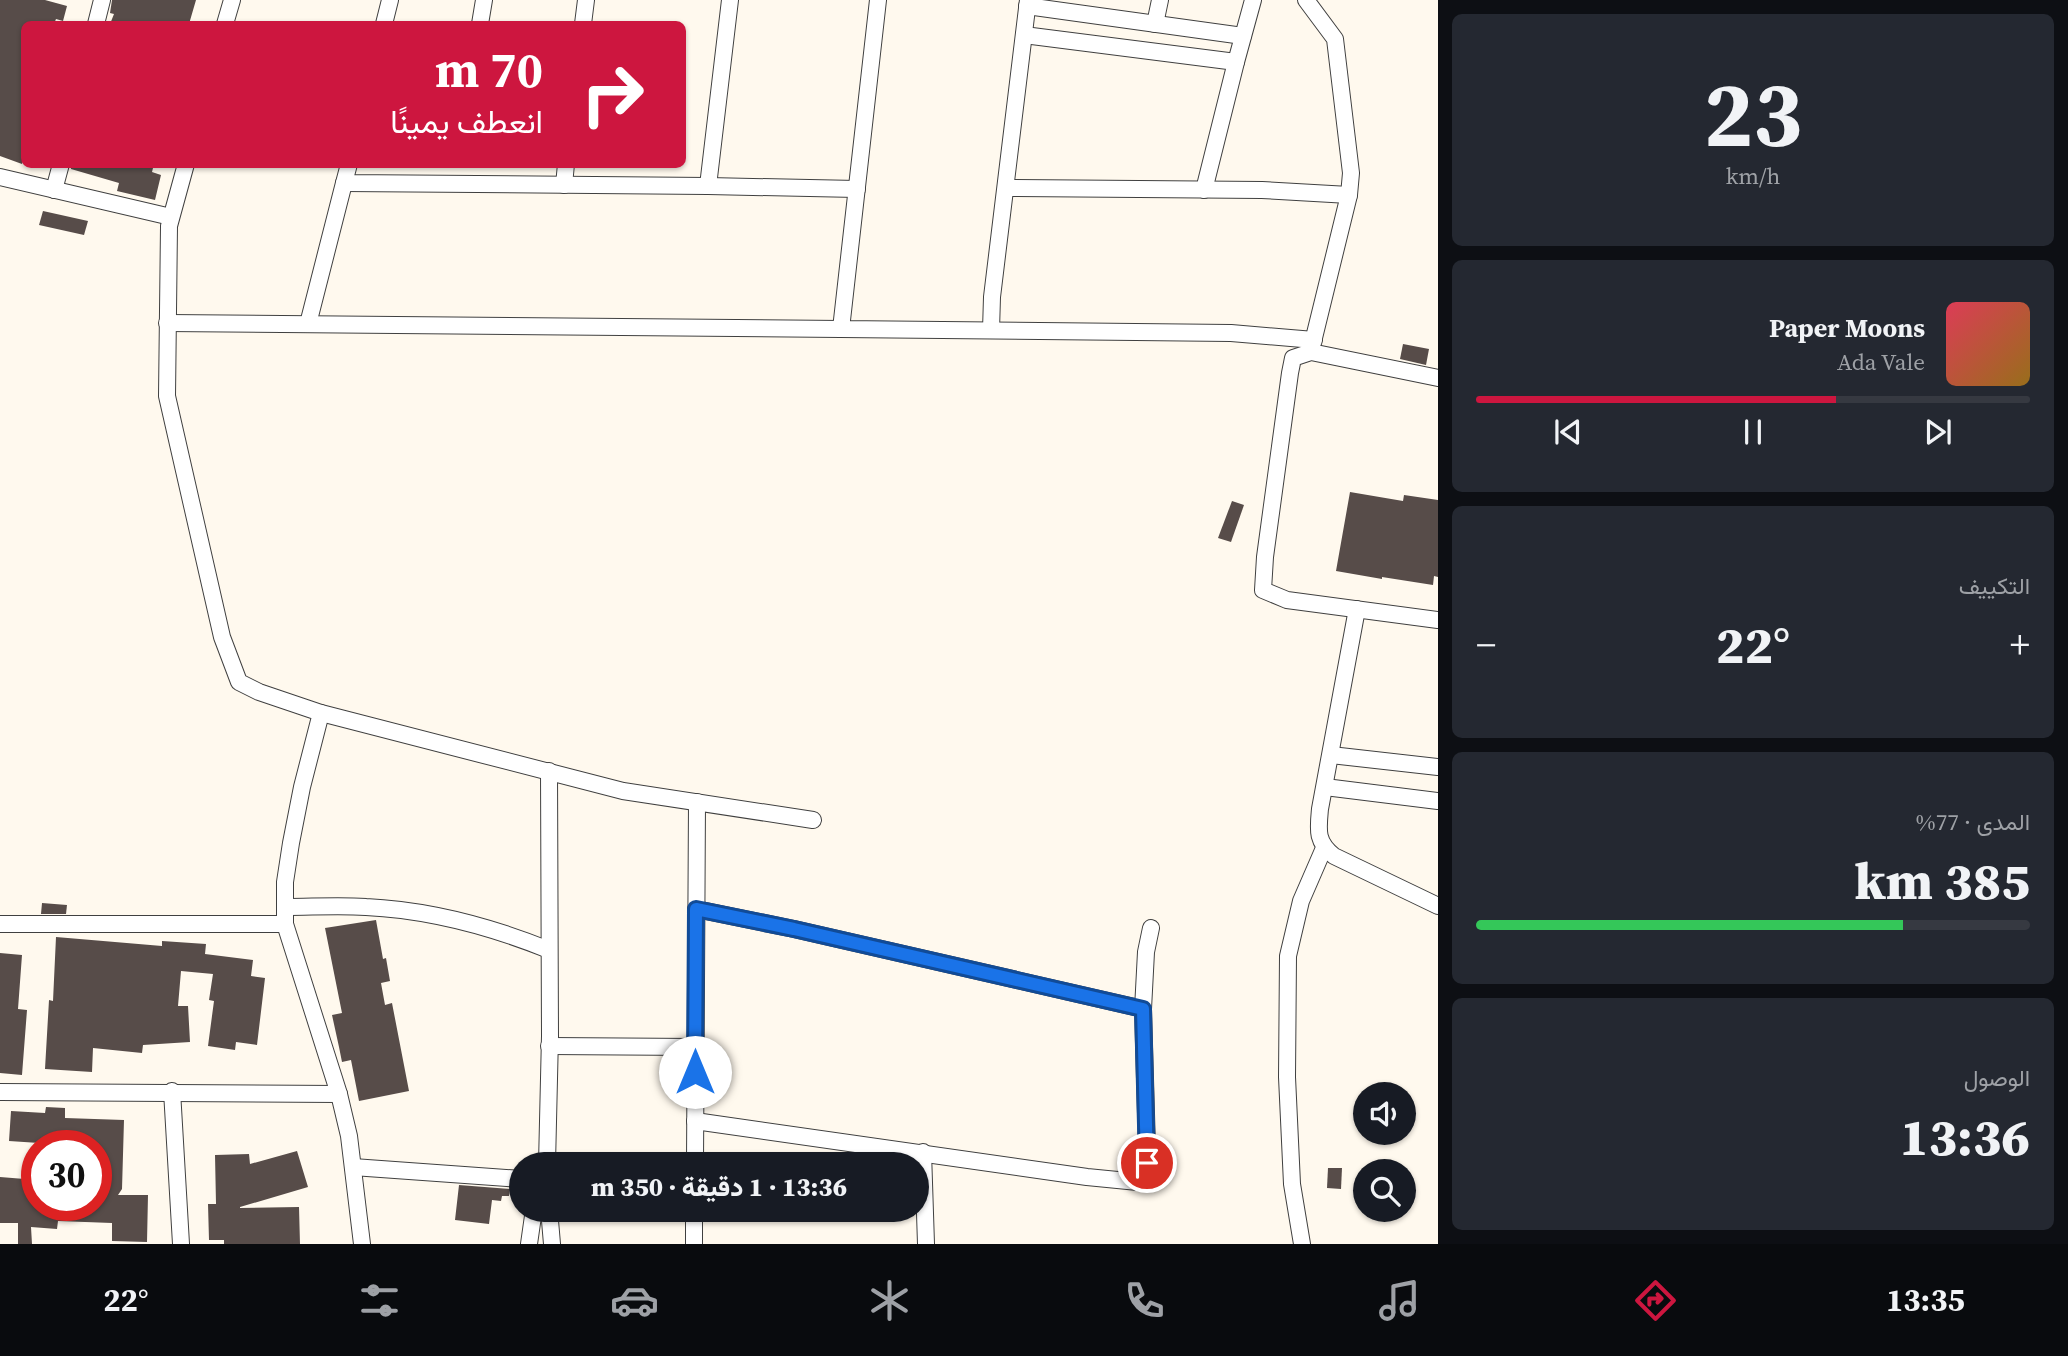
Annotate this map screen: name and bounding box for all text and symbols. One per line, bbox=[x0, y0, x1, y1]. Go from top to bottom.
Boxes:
text: 70 m bbox=[435, 36, 543, 103]
icon: right bbox=[567, 49, 658, 140]
text: 23 bbox=[1704, 52, 1802, 176]
text: انعطف يمينًا bbox=[390, 100, 543, 144]
text: km/h bbox=[1726, 160, 1780, 192]
text: Paper Moons bbox=[1769, 310, 1925, 346]
text: Ada Vale bbox=[1837, 346, 1925, 378]
icon: previous bbox=[1549, 413, 1587, 451]
icon: pause bbox=[1734, 413, 1772, 451]
icon: next bbox=[1919, 413, 1957, 451]
text: التكييف bbox=[1959, 570, 2030, 602]
text: 22° bbox=[1716, 609, 1790, 680]
text: − bbox=[1476, 619, 1496, 671]
text: + bbox=[2010, 619, 2030, 671]
text: المدى · 77% bbox=[1916, 806, 2030, 838]
text: 385 km bbox=[1854, 845, 2030, 916]
position arrow bbox=[658, 1035, 732, 1109]
text: الوصول bbox=[1964, 1062, 2030, 1094]
map controls bbox=[1353, 1082, 1416, 1222]
button: sound bbox=[1353, 1082, 1416, 1145]
text: 13:36 bbox=[1900, 1101, 2030, 1172]
speed limit sign: 30 bbox=[21, 1130, 112, 1221]
pin bbox=[1117, 1133, 1177, 1193]
icon: arrive bbox=[1128, 1144, 1166, 1182]
button: search bbox=[1353, 1159, 1416, 1222]
text: 13:36 · 1 دقيقة · 350 m bbox=[591, 1169, 847, 1205]
icon: filters bbox=[355, 1276, 404, 1325]
icon: car bbox=[610, 1276, 659, 1325]
icon: climate bbox=[865, 1276, 914, 1325]
icon: phone bbox=[1120, 1276, 1169, 1325]
icon: music bbox=[1375, 1276, 1424, 1325]
icon: directions bbox=[1631, 1276, 1680, 1325]
text: 22° bbox=[103, 1278, 148, 1322]
text: 13:35 bbox=[1886, 1278, 1965, 1322]

